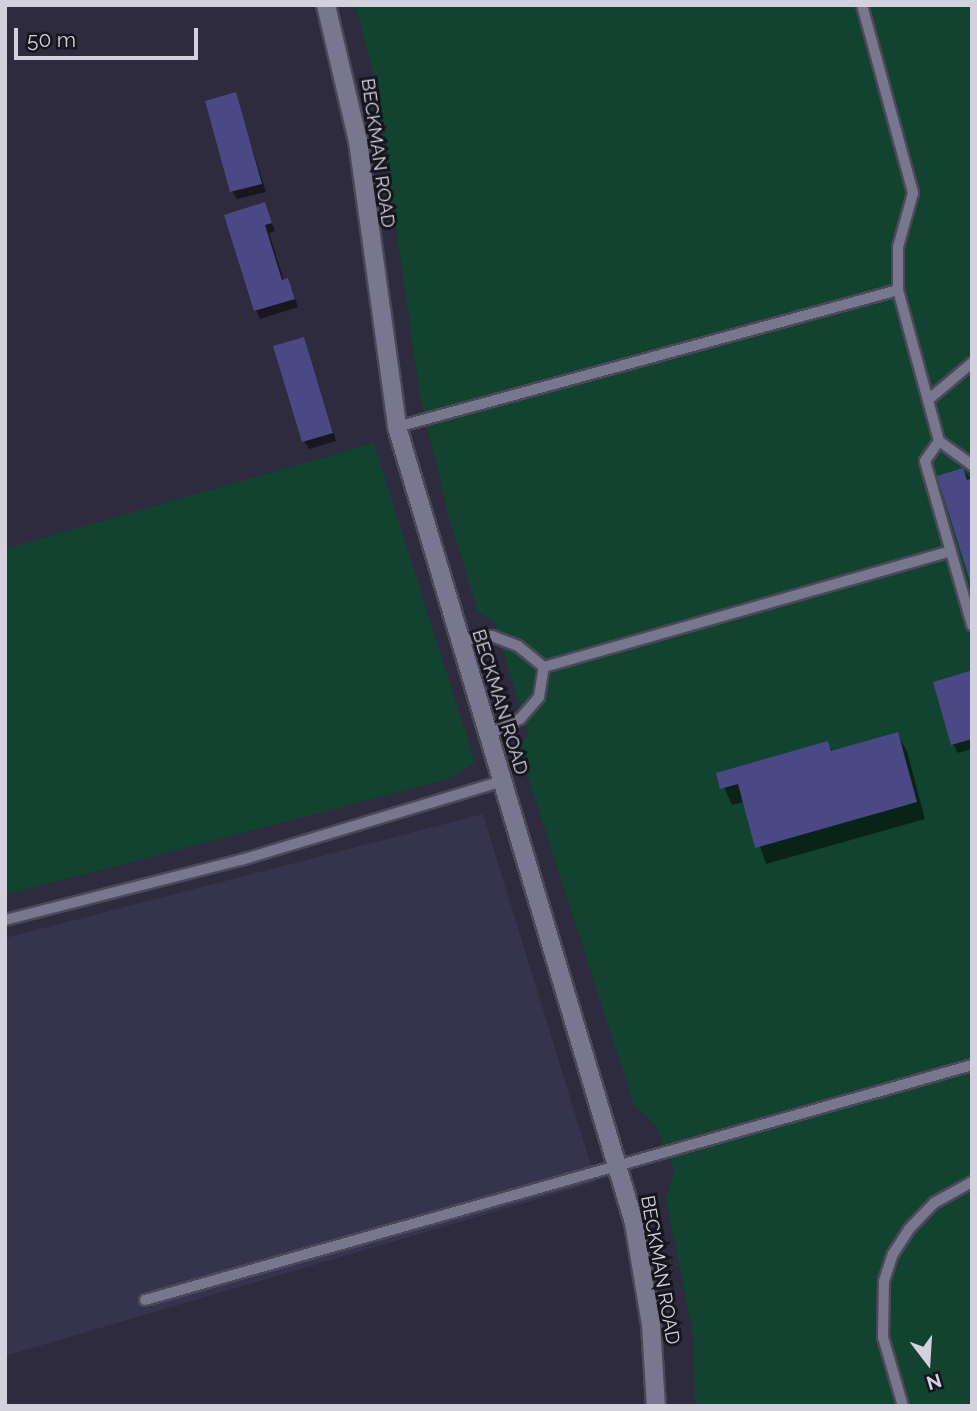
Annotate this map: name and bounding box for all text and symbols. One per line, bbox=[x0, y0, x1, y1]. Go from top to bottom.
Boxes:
scale bar bbox=[18, 14, 201, 58]
text: 50 m bbox=[27, 27, 76, 52]
street label: BECKMAN ROAD bbox=[356, 77, 400, 229]
street label: BECKMAN ROAD bbox=[467, 627, 533, 777]
street label: BECKMAN ROAD bbox=[636, 1194, 684, 1346]
north arrow bbox=[893, 1327, 963, 1397]
text: N bbox=[924, 1369, 944, 1395]

